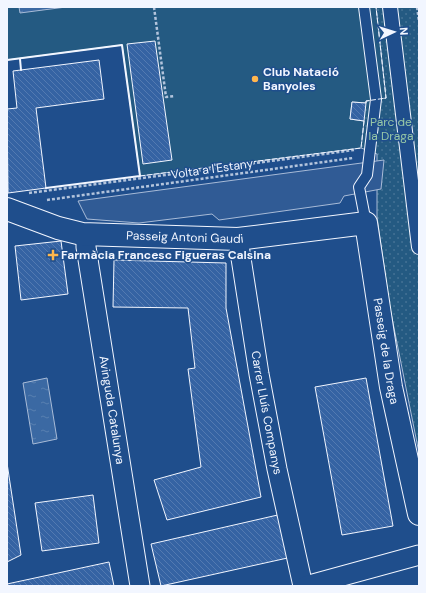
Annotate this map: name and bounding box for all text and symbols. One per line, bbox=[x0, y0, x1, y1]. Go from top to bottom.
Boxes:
north arrow bbox=[374, 12, 414, 52]
text: N bbox=[397, 27, 411, 36]
place label: Club Natació Banyoles bbox=[263, 64, 339, 94]
marker: Club Natació Banyoles bbox=[250, 74, 260, 84]
park label: Parc de la Draga bbox=[369, 114, 413, 144]
street label: Volta a l'Estany bbox=[170, 155, 254, 183]
street label: Passeig Antoni Gaudi bbox=[126, 227, 245, 247]
place label: Farmàcia Francesc Figueras Calsina bbox=[61, 247, 271, 263]
marker: Farmàcia Francesc Figueras Calsina bbox=[48, 250, 58, 260]
street label: Passeig de la Draga bbox=[370, 297, 403, 406]
street label: Carrer Lluís Companys bbox=[247, 350, 286, 476]
street label: Avinguda Catalunya bbox=[95, 355, 128, 465]

